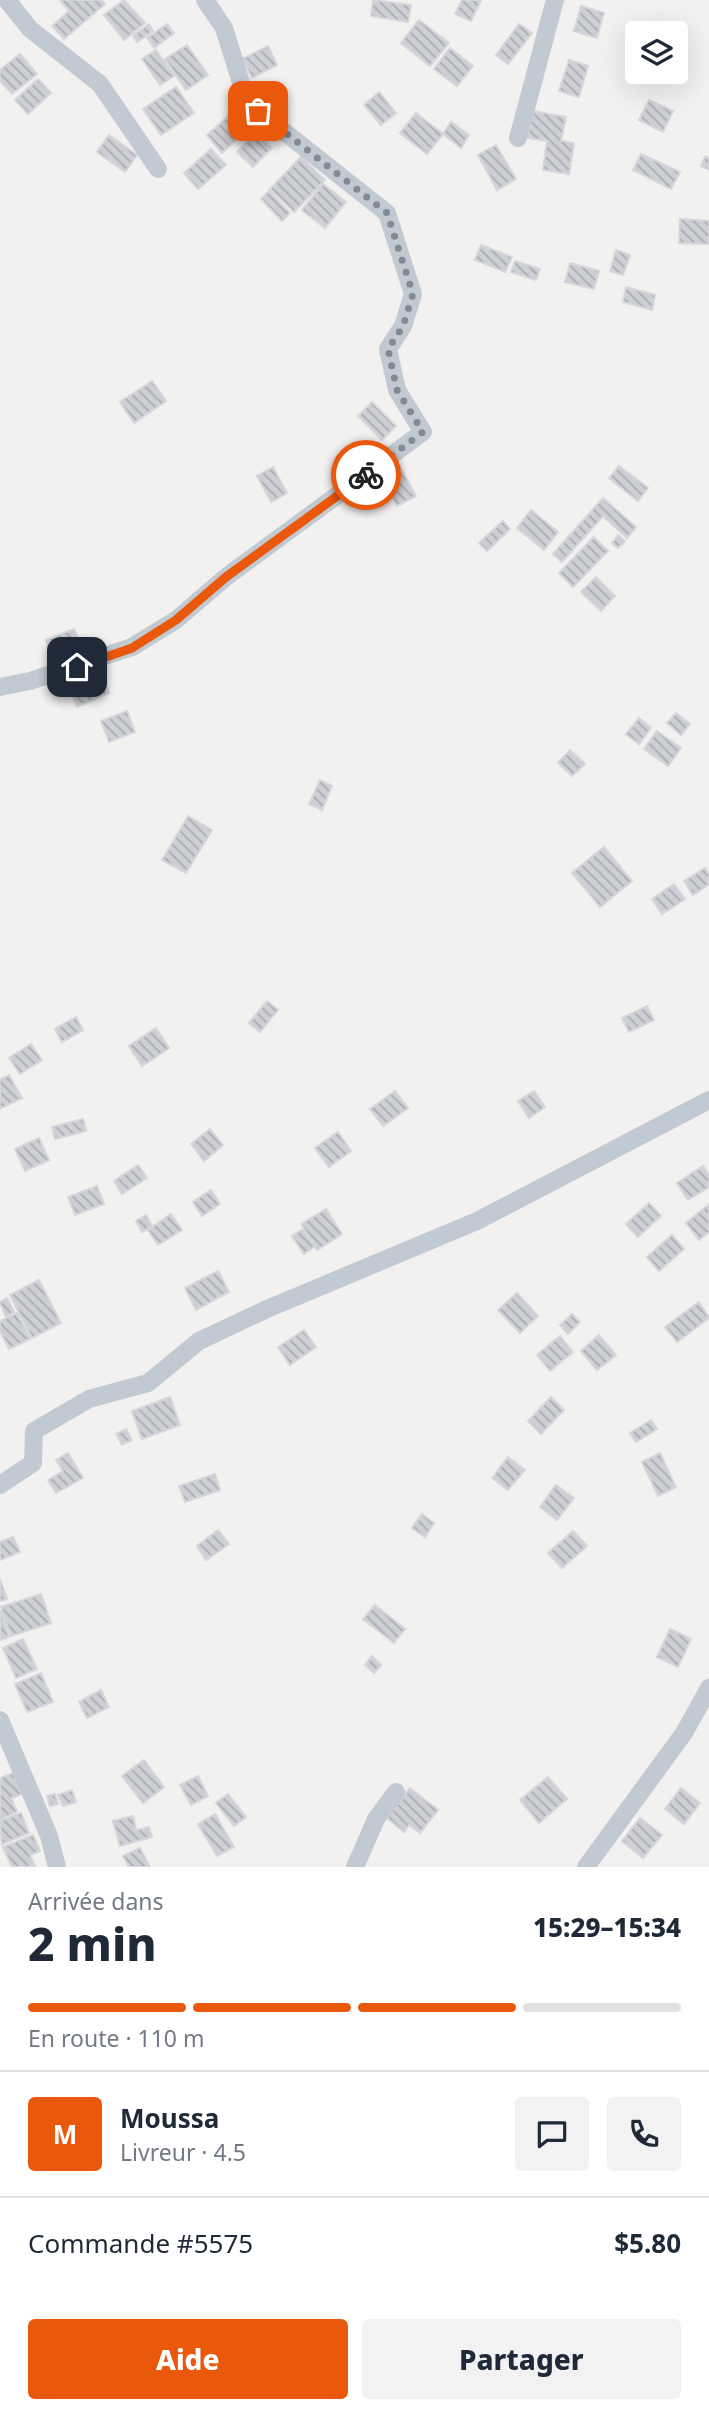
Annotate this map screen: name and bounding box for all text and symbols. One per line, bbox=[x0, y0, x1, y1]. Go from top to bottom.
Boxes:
map controls bbox=[625, 21, 688, 84]
button: layers bbox=[625, 21, 688, 84]
pin bbox=[228, 81, 288, 141]
icon: bag bbox=[239, 92, 277, 130]
courier bbox=[331, 440, 401, 510]
icon: bike bbox=[347, 456, 385, 494]
pin bbox=[47, 637, 107, 697]
icon: home bbox=[58, 648, 96, 686]
text: Arrivée dans bbox=[28, 1885, 164, 1917]
text: 15:29–15:34 bbox=[533, 1909, 681, 1945]
text: 2 min bbox=[28, 1912, 157, 1974]
text: En route · 110 m bbox=[28, 2022, 205, 2054]
button: chat bbox=[515, 2097, 589, 2171]
button: phone bbox=[607, 2097, 681, 2171]
text: Moussa bbox=[120, 2100, 219, 2136]
text: M bbox=[53, 2116, 77, 2152]
text: Livreur · 4.5 bbox=[120, 2136, 246, 2168]
text: Commande #5575 bbox=[28, 2225, 253, 2261]
text: $5.80 bbox=[614, 2225, 681, 2261]
button: Aide bbox=[28, 2319, 348, 2399]
button: Partager bbox=[362, 2319, 681, 2399]

